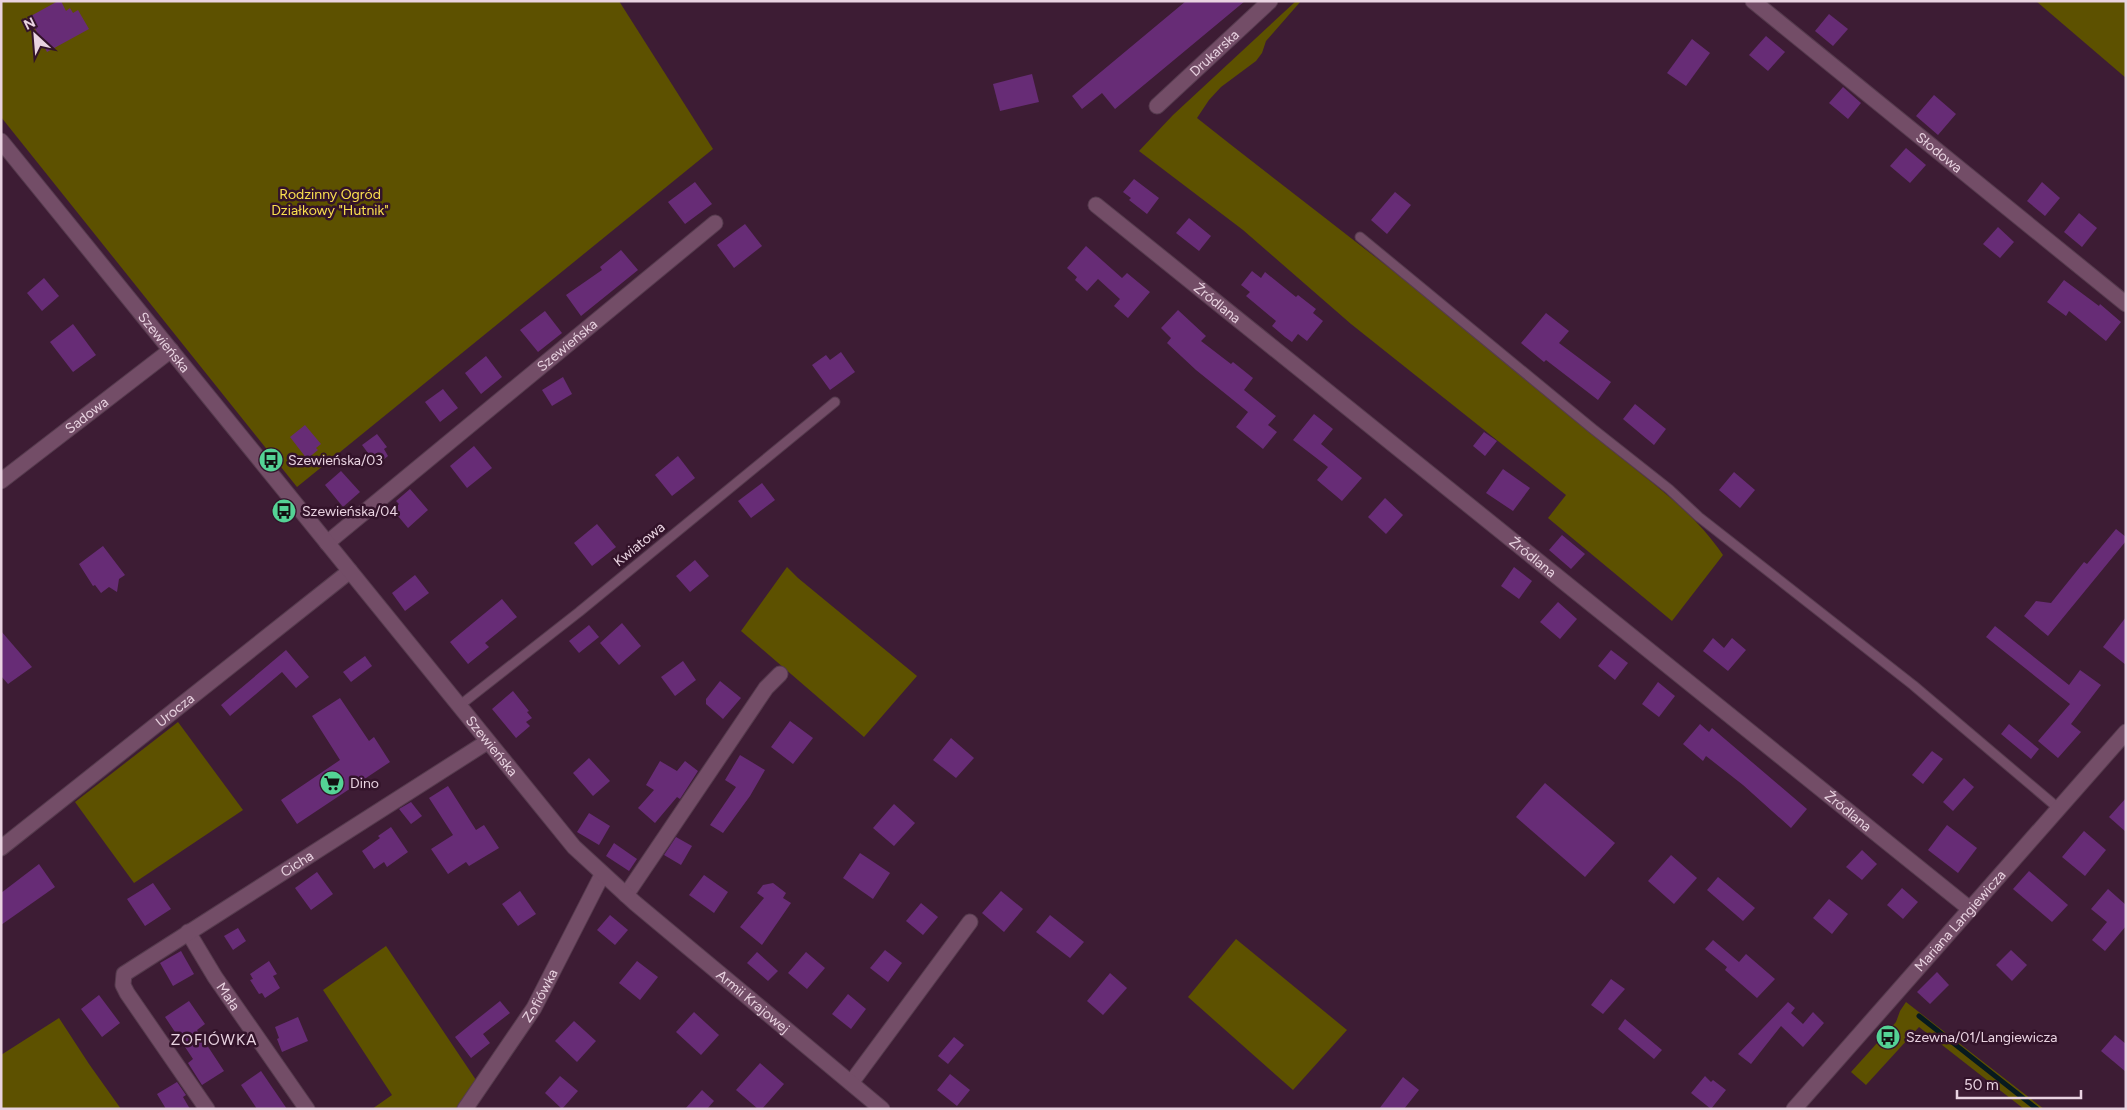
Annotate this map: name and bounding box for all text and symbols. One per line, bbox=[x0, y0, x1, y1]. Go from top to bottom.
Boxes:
north arrow bbox=[10, 10, 60, 60]
text: N bbox=[21, 14, 38, 34]
street label: Drukarska bbox=[1186, 26, 1243, 80]
street label: Słodowa bbox=[1912, 129, 1966, 177]
park label: Rodzinny Ogród Działkowy "Hutnik" bbox=[271, 186, 389, 219]
street label: Źródlana bbox=[1190, 279, 1244, 327]
street label: Szewieńska bbox=[134, 309, 193, 376]
street label: Szewieńska bbox=[534, 316, 601, 375]
street label: Sadowa bbox=[62, 394, 112, 437]
bus stop icon: Szewieńska/03 bbox=[258, 447, 284, 473]
place label: Szewieńska/03 bbox=[288, 452, 383, 469]
bus stop icon: Szewieńska/04 bbox=[271, 498, 297, 524]
place label: Szewieńska/04 bbox=[302, 503, 398, 520]
street label: Kwiatowa bbox=[610, 519, 668, 570]
street label: Źródlana bbox=[1506, 533, 1559, 581]
street label: Urocza bbox=[153, 690, 198, 731]
street label: Szewieńska bbox=[462, 712, 521, 780]
supermarket icon: Dino bbox=[319, 770, 345, 796]
place label: Dino bbox=[350, 775, 379, 792]
street label: Źródlana bbox=[1821, 787, 1875, 835]
street label: Cicha bbox=[277, 847, 317, 881]
street label: Mariana Langiewicza bbox=[1911, 867, 2009, 975]
street label: Zofiówka bbox=[519, 966, 561, 1026]
street label: Armii Krajowej bbox=[713, 966, 793, 1037]
street label: Mała bbox=[212, 979, 244, 1014]
bus stop icon: Szewna/01/Langiewicza bbox=[1875, 1024, 1901, 1050]
place label: Szewna/01/Langiewicza bbox=[1906, 1029, 2057, 1046]
district label: ZOFIÓWKA bbox=[171, 1031, 257, 1049]
scale bar bbox=[1957, 1068, 2081, 1100]
text: 50 m bbox=[1964, 1076, 1999, 1094]

